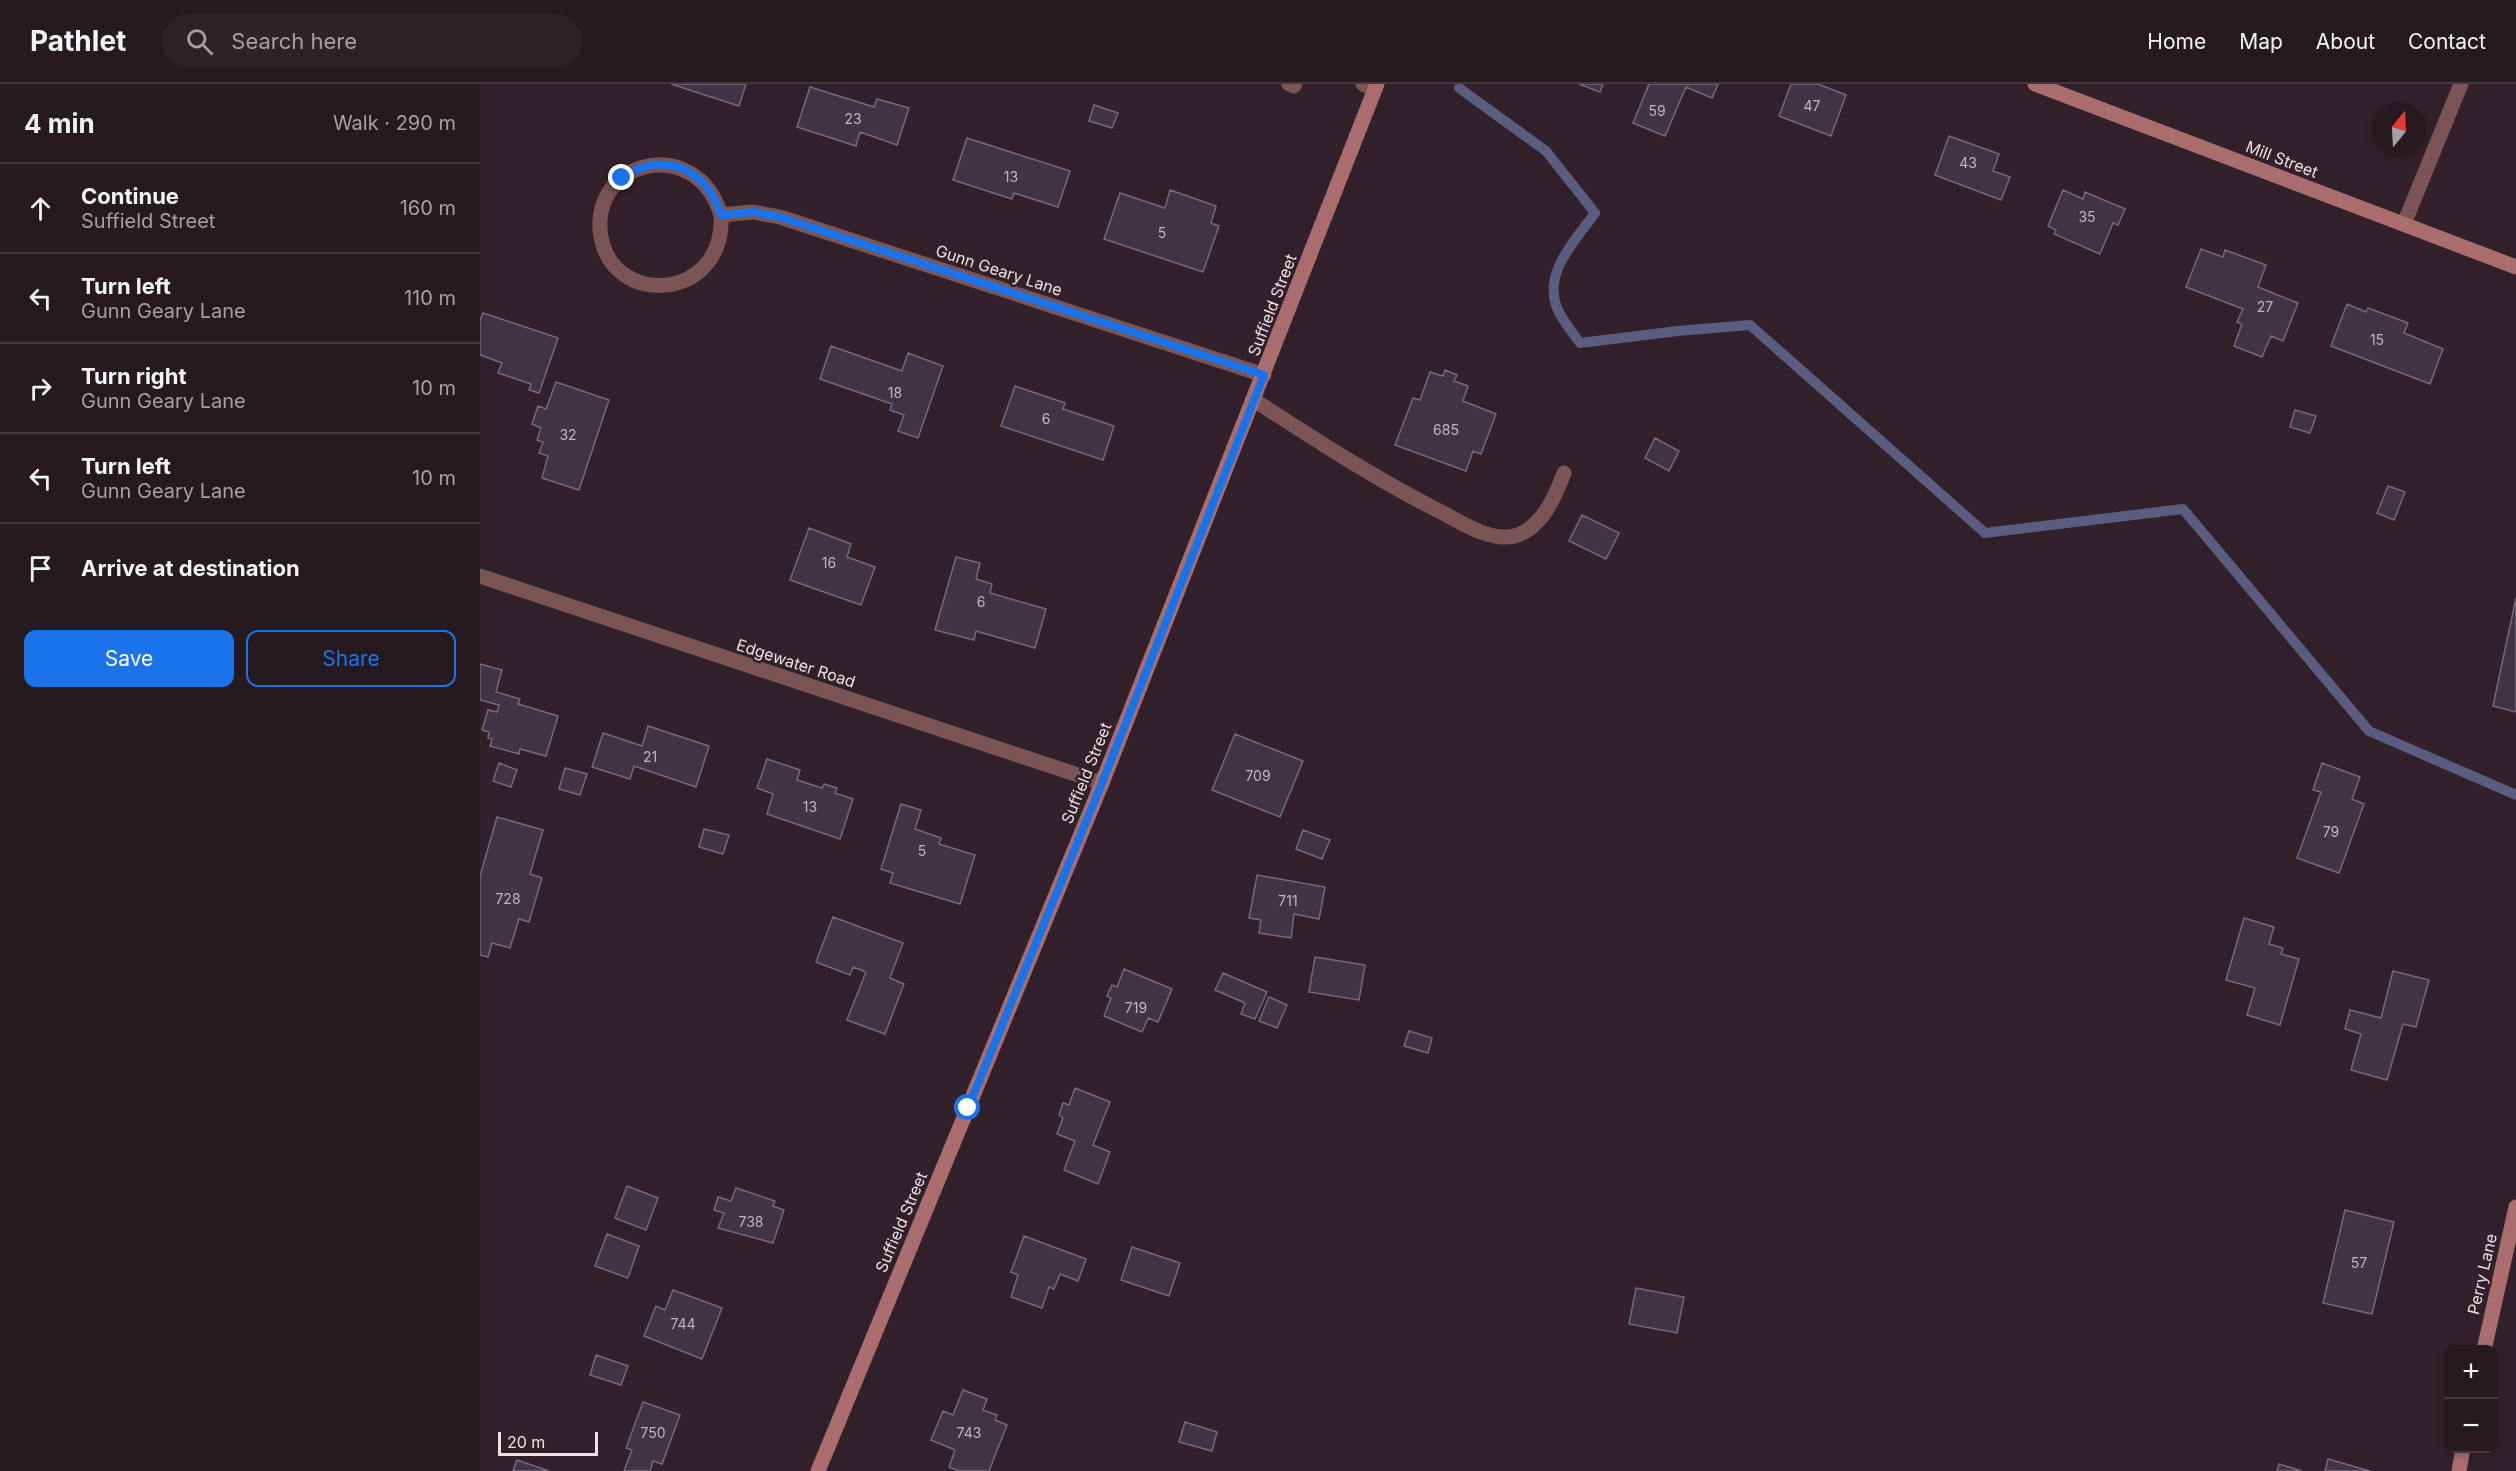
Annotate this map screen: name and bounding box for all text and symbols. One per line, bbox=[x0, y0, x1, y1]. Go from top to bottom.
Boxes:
search box bbox=[162, 14, 582, 68]
text: Pathlet bbox=[30, 24, 126, 58]
icon: search bbox=[183, 25, 216, 58]
text: Search here bbox=[231, 28, 357, 54]
text: Home bbox=[2147, 29, 2206, 54]
text: Map bbox=[2239, 29, 2283, 54]
text: About bbox=[2316, 29, 2375, 54]
text: Contact bbox=[2408, 29, 2486, 54]
house number: 47 bbox=[1804, 97, 1821, 114]
house number: 59 bbox=[1648, 102, 1666, 119]
north arrow bbox=[2372, 102, 2426, 156]
text: 4 min bbox=[24, 108, 95, 139]
house number: 23 bbox=[844, 110, 862, 127]
text: Walk · 290 m bbox=[333, 111, 456, 135]
street label: Mill Street bbox=[2243, 136, 2321, 182]
house number: 43 bbox=[1959, 154, 1977, 171]
route end bbox=[608, 164, 634, 190]
house number: 13 bbox=[1004, 168, 1018, 185]
text: Continue bbox=[81, 183, 179, 209]
icon: ahead bbox=[24, 192, 57, 225]
text: 160 m bbox=[400, 196, 456, 220]
house number: 35 bbox=[2078, 208, 2096, 225]
text: Suffield Street bbox=[81, 209, 215, 233]
house number: 5 bbox=[1158, 224, 1166, 241]
street label: Gunn Geary Lane bbox=[933, 240, 1065, 300]
street label: Suffield Street bbox=[1243, 251, 1301, 359]
text: Turn left bbox=[81, 273, 171, 299]
icon: left bbox=[24, 282, 57, 315]
text: 110 m bbox=[404, 286, 456, 310]
house number: 27 bbox=[2257, 298, 2273, 315]
text: Gunn Geary Lane bbox=[81, 299, 246, 323]
house number: 15 bbox=[2370, 331, 2384, 348]
text: Turn right bbox=[81, 363, 187, 389]
icon: right bbox=[24, 372, 57, 405]
text: 10 m bbox=[412, 376, 456, 400]
house number: 18 bbox=[888, 384, 902, 401]
text: Gunn Geary Lane bbox=[81, 389, 246, 413]
house number: 6 bbox=[1042, 410, 1050, 427]
house number: 685 bbox=[1433, 421, 1459, 438]
house number: 32 bbox=[559, 426, 577, 443]
text: Turn left bbox=[81, 453, 171, 479]
icon: left bbox=[24, 462, 57, 495]
text: 10 m bbox=[412, 466, 456, 490]
text: Gunn Geary Lane bbox=[81, 479, 246, 503]
icon: arrive bbox=[24, 552, 57, 585]
house number: 16 bbox=[822, 554, 836, 571]
text: Arrive at destination bbox=[81, 555, 300, 581]
house number: 6 bbox=[977, 593, 985, 610]
button: Save bbox=[24, 630, 234, 687]
button: Share bbox=[246, 630, 456, 687]
street label: Edgewater Road bbox=[734, 634, 858, 692]
street label: Suffield Street bbox=[1057, 719, 1115, 827]
house number: 21 bbox=[643, 748, 657, 765]
house number: 709 bbox=[1245, 767, 1271, 784]
house number: 13 bbox=[803, 798, 817, 815]
house number: 79 bbox=[2323, 823, 2339, 840]
house number: 5 bbox=[918, 842, 926, 859]
house number: 728 bbox=[495, 890, 521, 907]
house number: 711 bbox=[1278, 892, 1298, 909]
house number: 719 bbox=[1125, 999, 1147, 1016]
route start bbox=[954, 1094, 980, 1120]
street label: Suffield Street bbox=[871, 1169, 931, 1275]
house number: 738 bbox=[739, 1213, 764, 1230]
street label: Perry Lane bbox=[2463, 1232, 2501, 1316]
house number: 57 bbox=[2351, 1254, 2367, 1271]
house number: 744 bbox=[670, 1315, 696, 1332]
map controls bbox=[2444, 1345, 2498, 1453]
button: + bbox=[2444, 1345, 2498, 1399]
button: − bbox=[2444, 1399, 2498, 1453]
house number: 750 bbox=[640, 1424, 666, 1441]
house number: 743 bbox=[957, 1424, 981, 1441]
scale bar bbox=[498, 1429, 598, 1456]
text: 20 m bbox=[507, 1432, 545, 1452]

